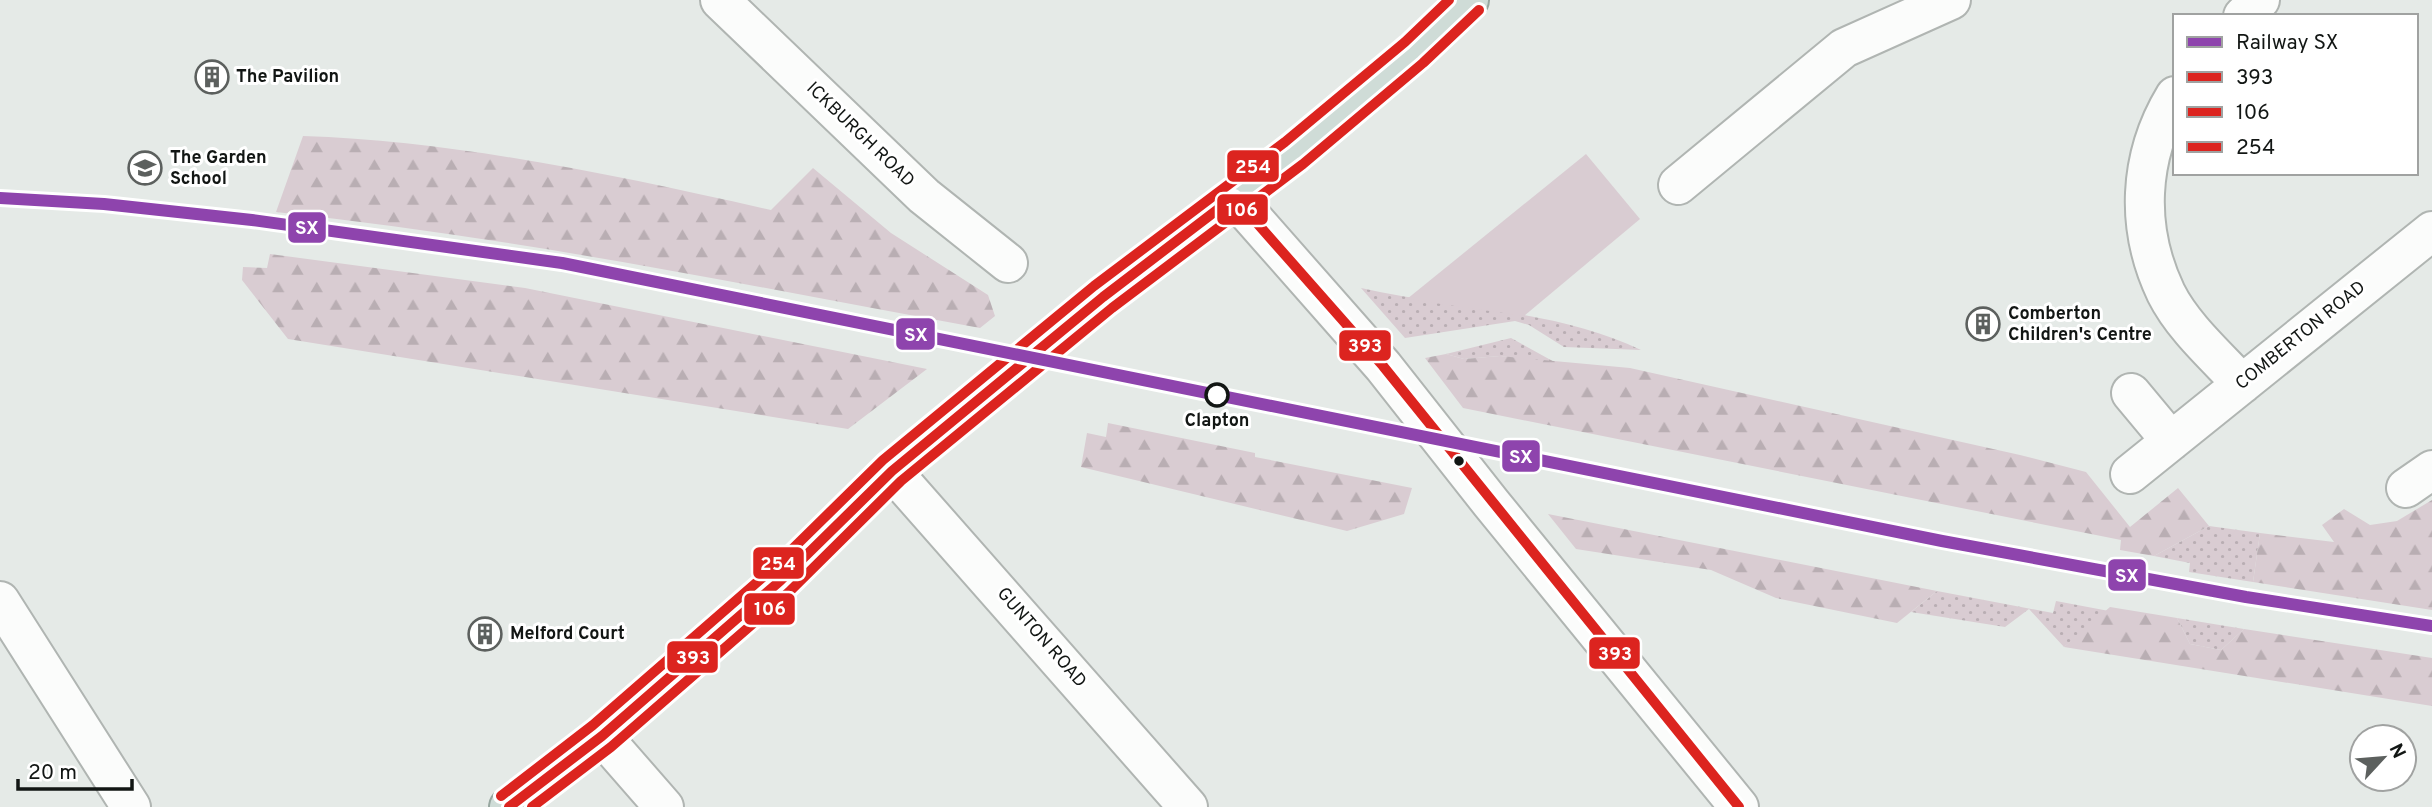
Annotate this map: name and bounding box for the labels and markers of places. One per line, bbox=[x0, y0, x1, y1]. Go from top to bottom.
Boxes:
building icon: The Pavilion bbox=[193, 58, 231, 96]
place label: The Pavilion bbox=[236, 66, 339, 89]
place label: The Garden School bbox=[170, 147, 267, 191]
school or university icon: The Garden School bbox=[126, 149, 164, 187]
place label: Comberton Children's Centre bbox=[2008, 303, 2152, 347]
building icon: Comberton Children's Centre bbox=[1964, 305, 2002, 343]
marker: Clapton bbox=[1205, 383, 1229, 407]
place label: Clapton bbox=[1185, 410, 1249, 433]
unlabelled marker bbox=[1452, 454, 1466, 468]
building icon: Melford Court bbox=[466, 615, 504, 653]
place label: Melford Court bbox=[510, 623, 625, 646]

